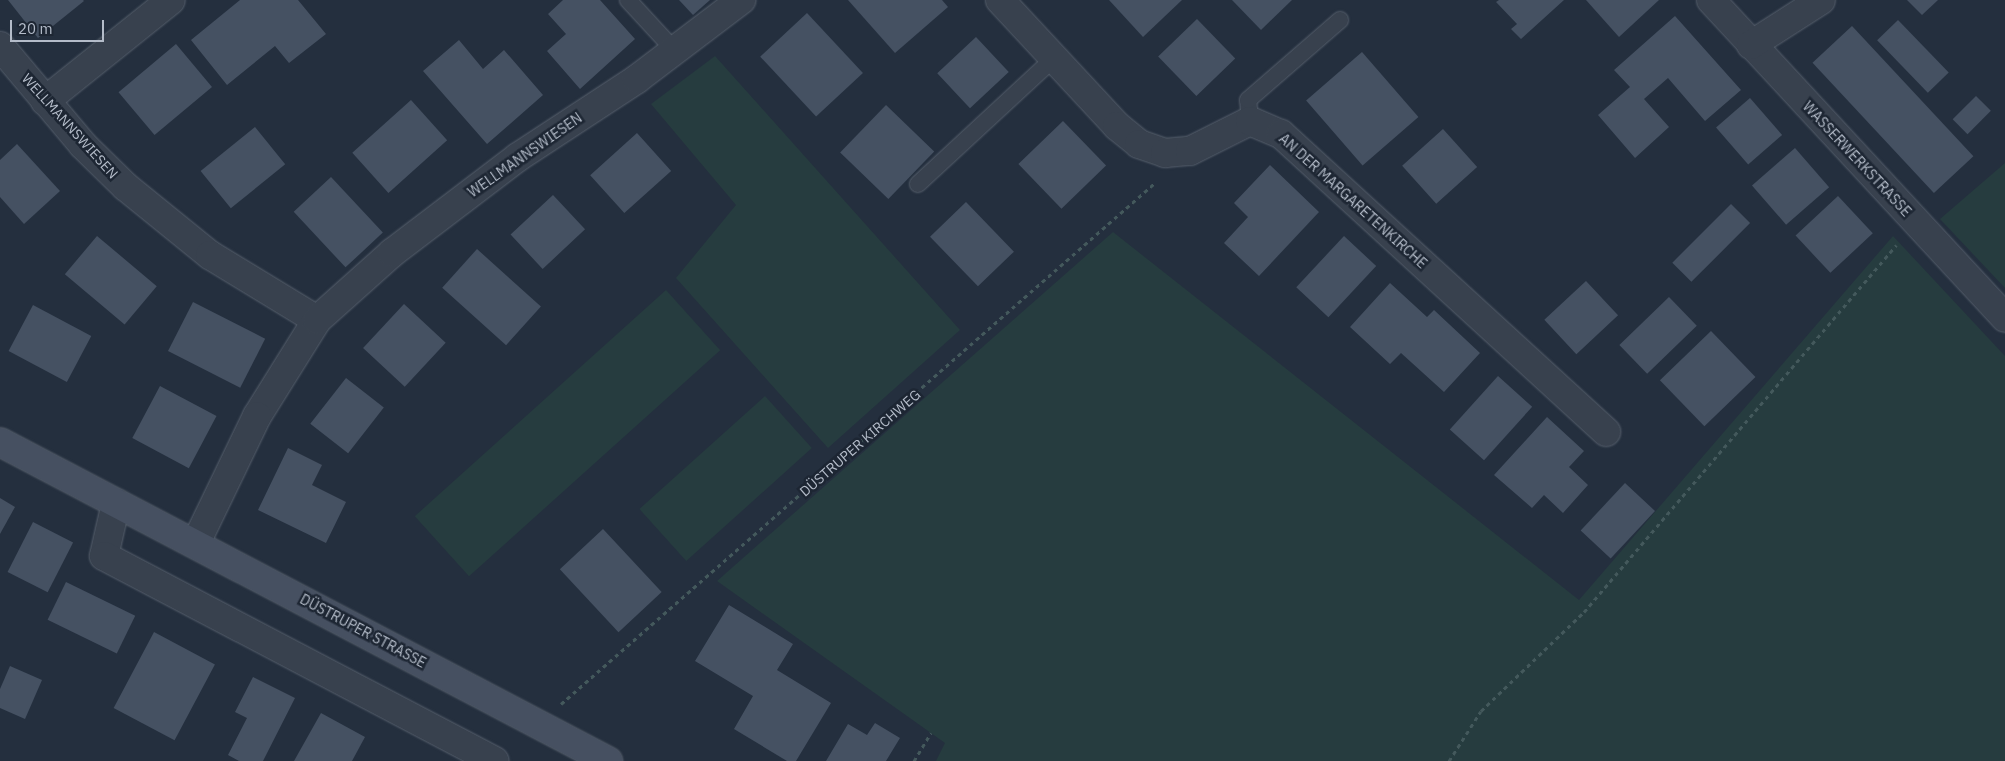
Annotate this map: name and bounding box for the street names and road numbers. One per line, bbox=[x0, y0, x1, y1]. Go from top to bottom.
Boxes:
street label: WELLMANNSWIESEN bbox=[18, 70, 122, 182]
street label: WASSERWERKSTRASSE bbox=[1799, 98, 1915, 220]
street label: WELLMANNSWIESEN bbox=[465, 109, 585, 201]
street label: AN DER MARGARETENKIRCHE bbox=[1276, 130, 1430, 272]
street label: DÜSTRUPER KIRCHWEG bbox=[796, 386, 924, 500]
street label: DÜSTRUPER STRASSE bbox=[297, 591, 429, 671]

